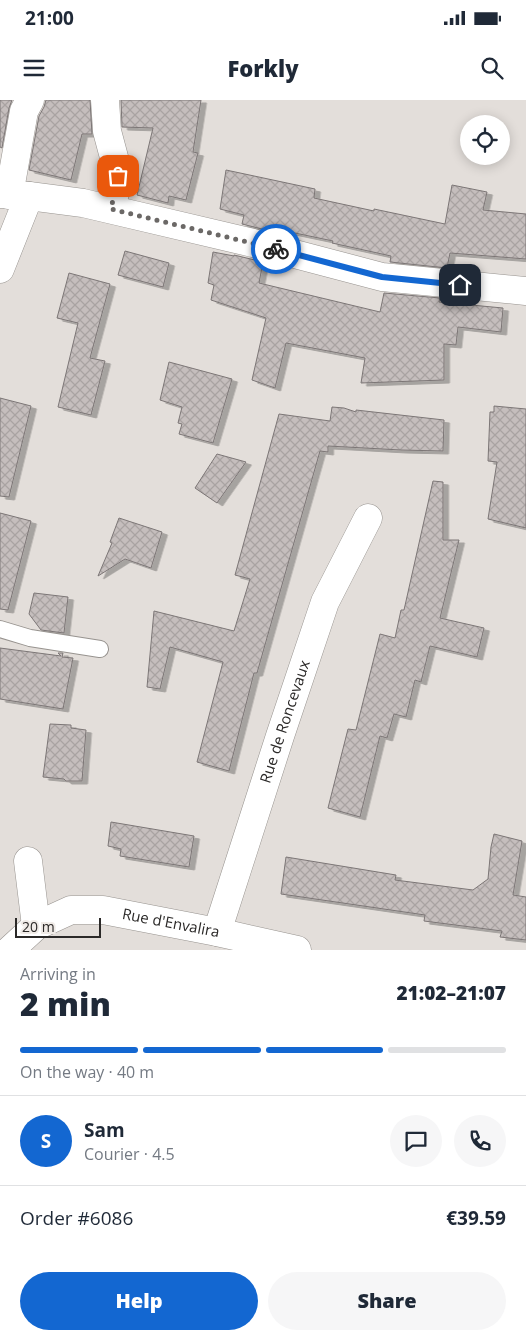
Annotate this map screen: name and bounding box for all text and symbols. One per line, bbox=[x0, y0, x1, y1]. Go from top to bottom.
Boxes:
text: 21:00 bbox=[25, 5, 74, 31]
text: Forkly bbox=[227, 53, 299, 83]
icon: menu bbox=[20, 54, 48, 82]
icon: search bbox=[478, 54, 506, 82]
map controls bbox=[460, 115, 510, 165]
button: locate bbox=[460, 115, 510, 165]
pin bbox=[97, 155, 139, 197]
icon: bag bbox=[104, 162, 132, 190]
courier bbox=[251, 224, 301, 274]
icon: bike bbox=[262, 235, 290, 263]
pin bbox=[439, 264, 481, 306]
icon: home bbox=[446, 271, 474, 299]
street label: Rue de Roncevaux bbox=[255, 657, 314, 785]
street label: Rue d'Envalira bbox=[121, 903, 221, 941]
scale bar bbox=[15, 915, 101, 938]
text: 20 m bbox=[22, 917, 55, 936]
text: Arriving in bbox=[20, 963, 96, 985]
text: 21:02–21:07 bbox=[396, 980, 506, 1006]
text: 2 min bbox=[20, 982, 111, 1025]
text: On the way · 40 m bbox=[20, 1061, 154, 1083]
button: chat bbox=[390, 1115, 442, 1167]
button: phone bbox=[454, 1115, 506, 1167]
text: Sam bbox=[84, 1117, 125, 1143]
text: S bbox=[41, 1128, 51, 1154]
text: Courier · 4.5 bbox=[84, 1143, 175, 1165]
text: Order #6086 bbox=[20, 1205, 133, 1231]
text: €39.59 bbox=[446, 1205, 506, 1231]
button: Help bbox=[20, 1272, 258, 1330]
button: Share bbox=[268, 1272, 506, 1330]

